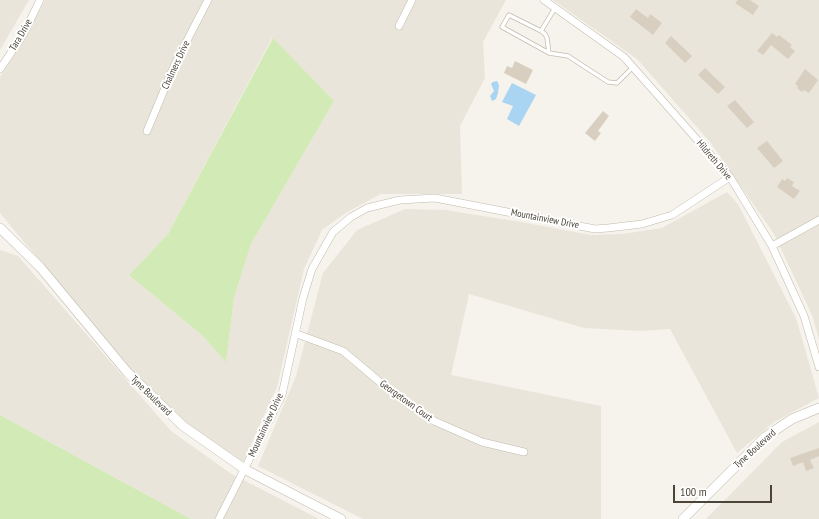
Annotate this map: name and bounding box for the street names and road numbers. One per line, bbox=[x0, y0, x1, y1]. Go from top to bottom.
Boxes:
street label: Tara Drive bbox=[7, 17, 35, 53]
street label: Chalmers Drive bbox=[159, 39, 193, 91]
street label: Hildreth Drive bbox=[694, 138, 734, 182]
street label: Mountainview Drive bbox=[510, 207, 580, 231]
street label: Tyne Boulevard bbox=[128, 373, 174, 419]
street label: Georgetown Court bbox=[377, 378, 435, 424]
street label: Mountainview Drive bbox=[246, 391, 286, 459]
street label: Tyne Boulevard bbox=[731, 427, 779, 471]

